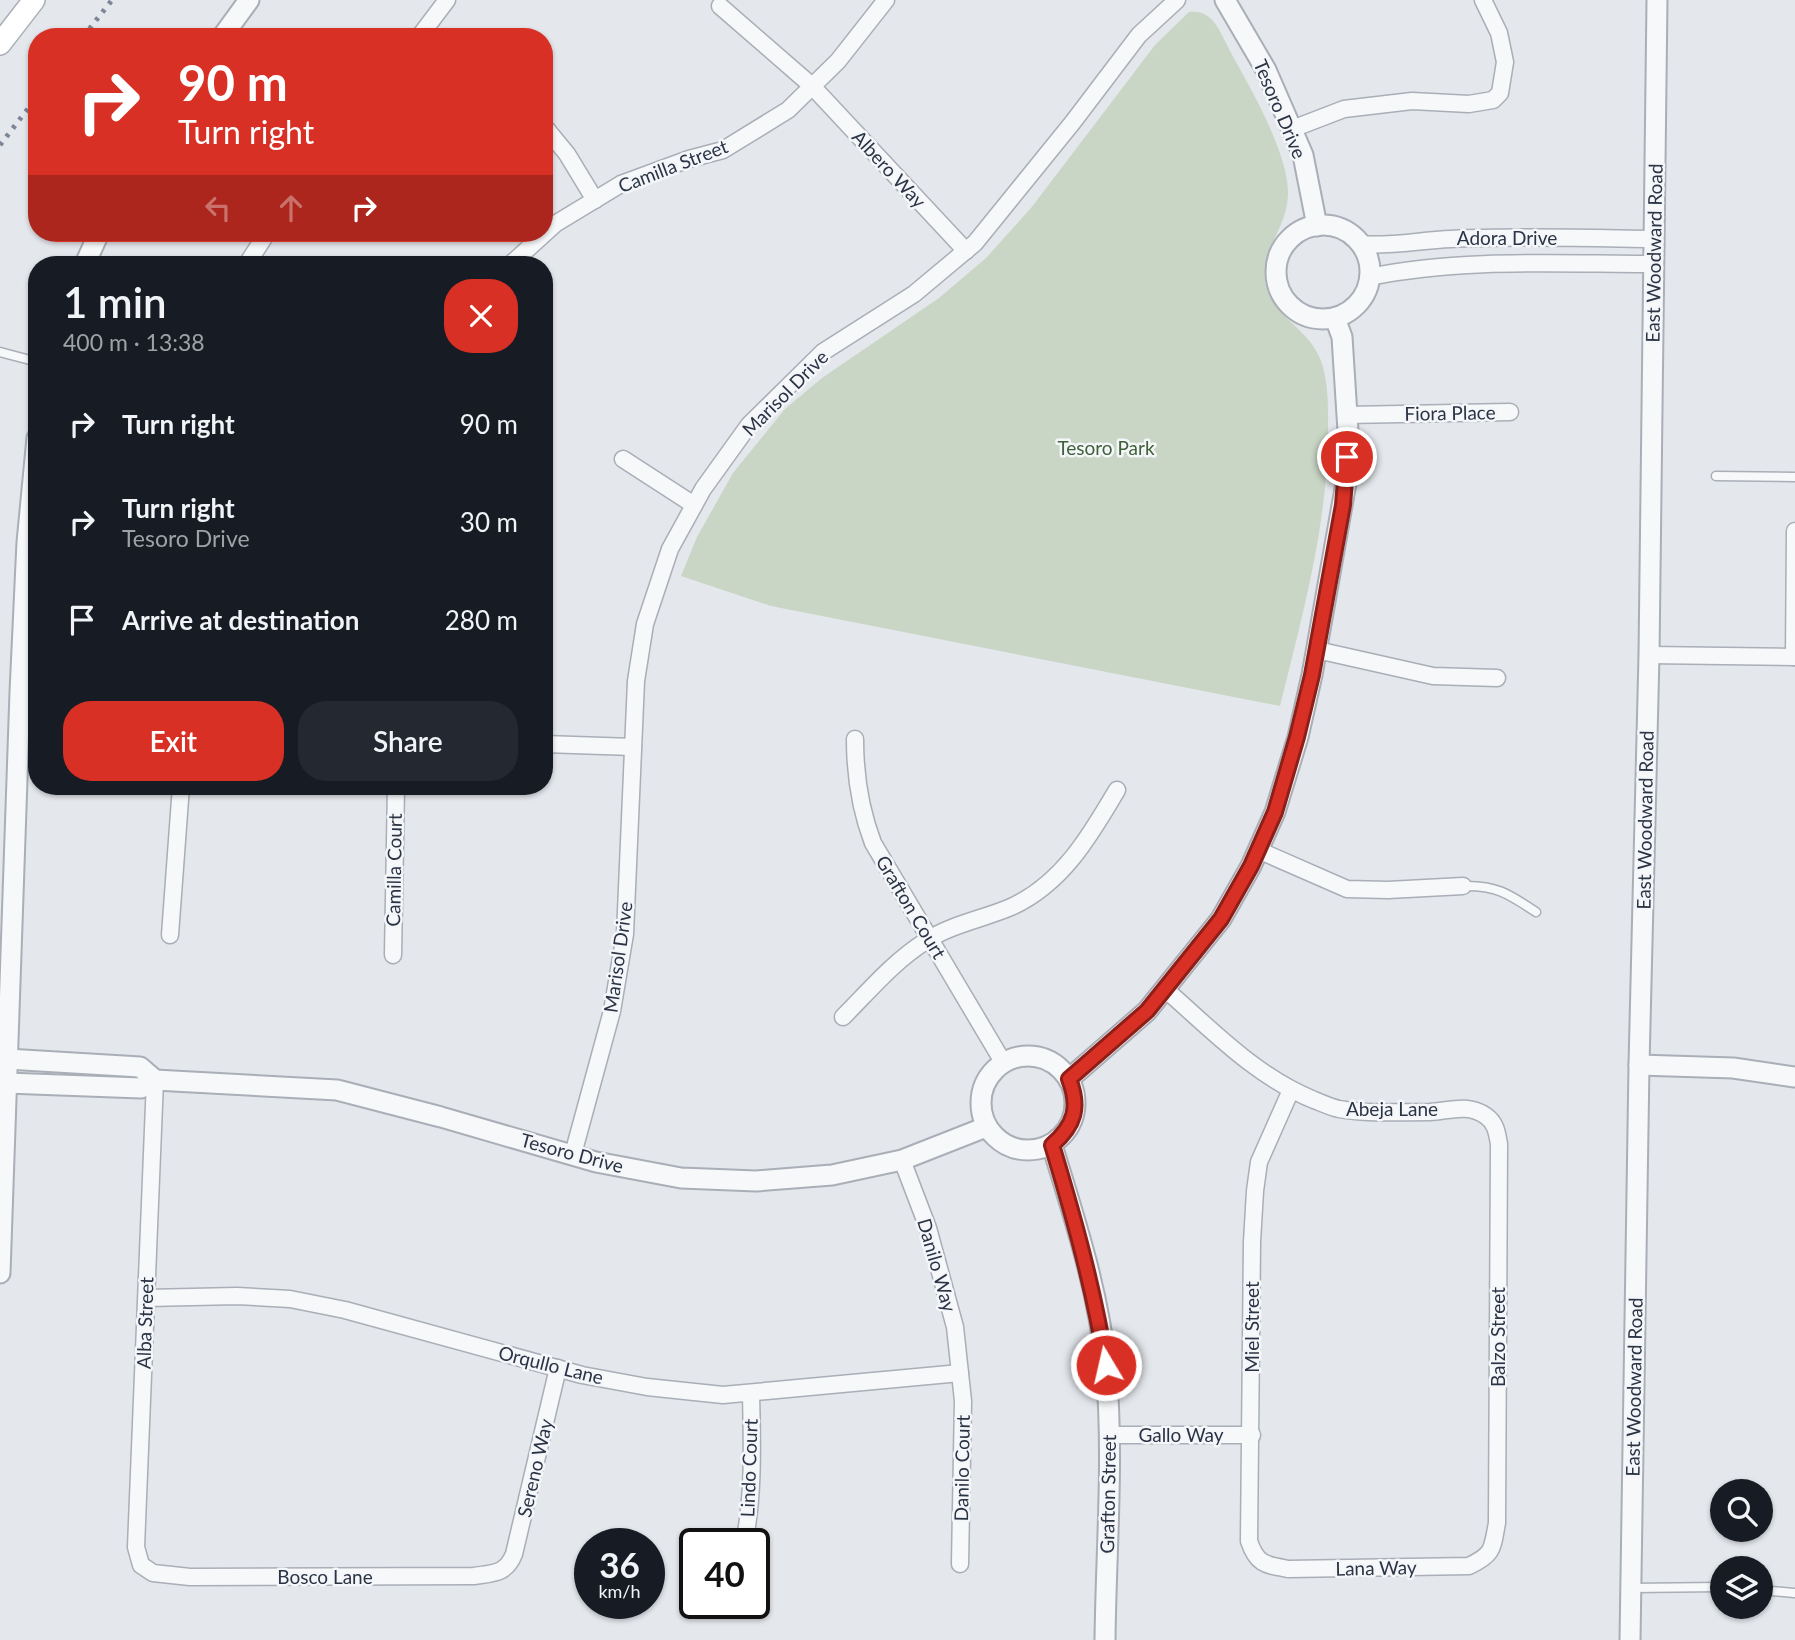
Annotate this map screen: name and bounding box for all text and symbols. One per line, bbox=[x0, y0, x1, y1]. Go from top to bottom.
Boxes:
text: 90 m bbox=[178, 53, 288, 111]
icon: right bbox=[63, 56, 154, 147]
street label: Tesoro Drive bbox=[1249, 56, 1312, 162]
text: Turn right bbox=[178, 112, 314, 151]
street label: Albero Way bbox=[848, 125, 931, 212]
street label: Camilla Street bbox=[615, 134, 731, 197]
street label: East Woodward Road bbox=[1640, 163, 1667, 343]
icon: left bbox=[199, 189, 237, 227]
icon: ahead bbox=[272, 189, 310, 227]
icon: right bbox=[345, 189, 383, 227]
street label: Adora Drive bbox=[1457, 226, 1557, 249]
text: 1 min bbox=[63, 277, 167, 327]
button: close bbox=[444, 279, 518, 353]
text: 400 m · 13:38 bbox=[63, 328, 205, 356]
street label: Marisol Drive bbox=[737, 345, 832, 440]
street label: Fiora Place bbox=[1404, 400, 1496, 425]
icon: right bbox=[63, 405, 101, 443]
text: Turn right bbox=[122, 408, 235, 440]
text: 90 m bbox=[460, 408, 518, 440]
pin bbox=[1317, 427, 1377, 487]
park label: Tesoro Park bbox=[1057, 436, 1155, 459]
icon: arrive bbox=[1328, 438, 1366, 476]
text: Turn right bbox=[122, 492, 235, 524]
icon: right bbox=[63, 503, 101, 541]
text: 30 m bbox=[460, 506, 518, 538]
text: Tesoro Drive bbox=[122, 524, 250, 552]
icon: arrive bbox=[63, 601, 101, 639]
text: Arrive at destination bbox=[122, 604, 359, 636]
text: 280 m bbox=[445, 604, 518, 636]
button: Exit bbox=[63, 701, 284, 781]
button: Share bbox=[298, 701, 518, 781]
street label: East Woodward Road bbox=[1631, 730, 1658, 910]
street label: Camilla Court bbox=[381, 813, 406, 927]
street label: Grafton Court bbox=[872, 851, 951, 963]
street label: Marisol Drive bbox=[598, 900, 637, 1014]
street label: Abeja Lane bbox=[1346, 1097, 1438, 1120]
street label: Tesoro Drive bbox=[518, 1128, 626, 1177]
street label: Danilo Way bbox=[913, 1215, 962, 1314]
street label: Alba Street bbox=[131, 1276, 158, 1370]
street label: Miel Street bbox=[1240, 1281, 1263, 1373]
street label: Balzo Street bbox=[1486, 1287, 1509, 1387]
street label: East Woodward Road bbox=[1620, 1297, 1647, 1477]
position arrow bbox=[1069, 1328, 1143, 1402]
street label: Orqullo Lane bbox=[496, 1340, 606, 1389]
street label: Danilo Court bbox=[949, 1414, 974, 1521]
street label: Sereno Way bbox=[512, 1416, 557, 1519]
street label: Lindo Court bbox=[735, 1418, 762, 1518]
street label: Gallo Way bbox=[1138, 1423, 1224, 1446]
street label: Grafton Street bbox=[1095, 1434, 1120, 1554]
map controls bbox=[1710, 1479, 1773, 1619]
button: search bbox=[1710, 1479, 1773, 1542]
speed limit sign: 40 bbox=[679, 1528, 770, 1619]
text: 36 bbox=[599, 1543, 640, 1585]
street label: Lana Way bbox=[1335, 1555, 1417, 1580]
button: layers bbox=[1710, 1556, 1773, 1619]
street label: Bosco Lane bbox=[277, 1565, 373, 1588]
text: km/h bbox=[598, 1580, 641, 1602]

